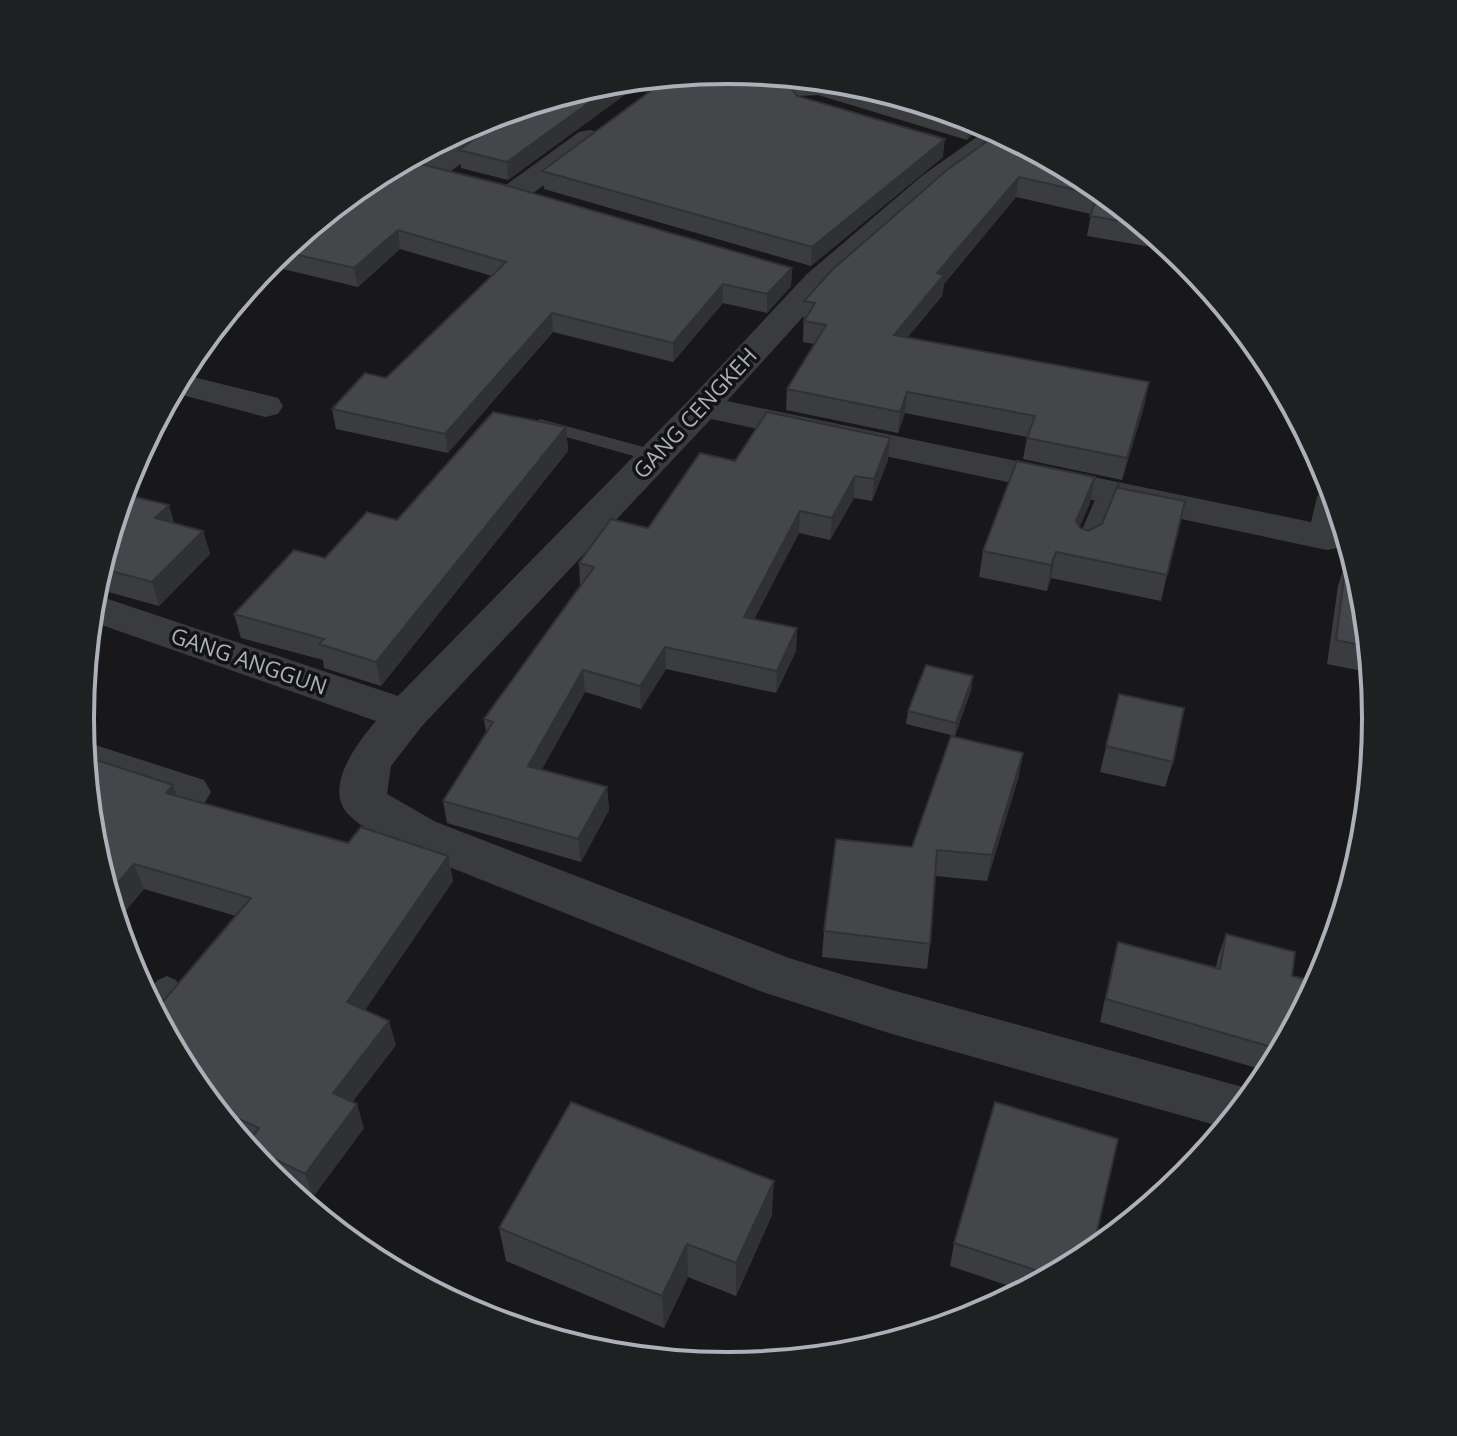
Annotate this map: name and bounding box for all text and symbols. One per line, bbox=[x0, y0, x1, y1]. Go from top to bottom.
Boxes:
street label: GANG CENGKEH bbox=[626, 340, 763, 484]
street label: GANG ANGGUN bbox=[167, 619, 331, 701]

